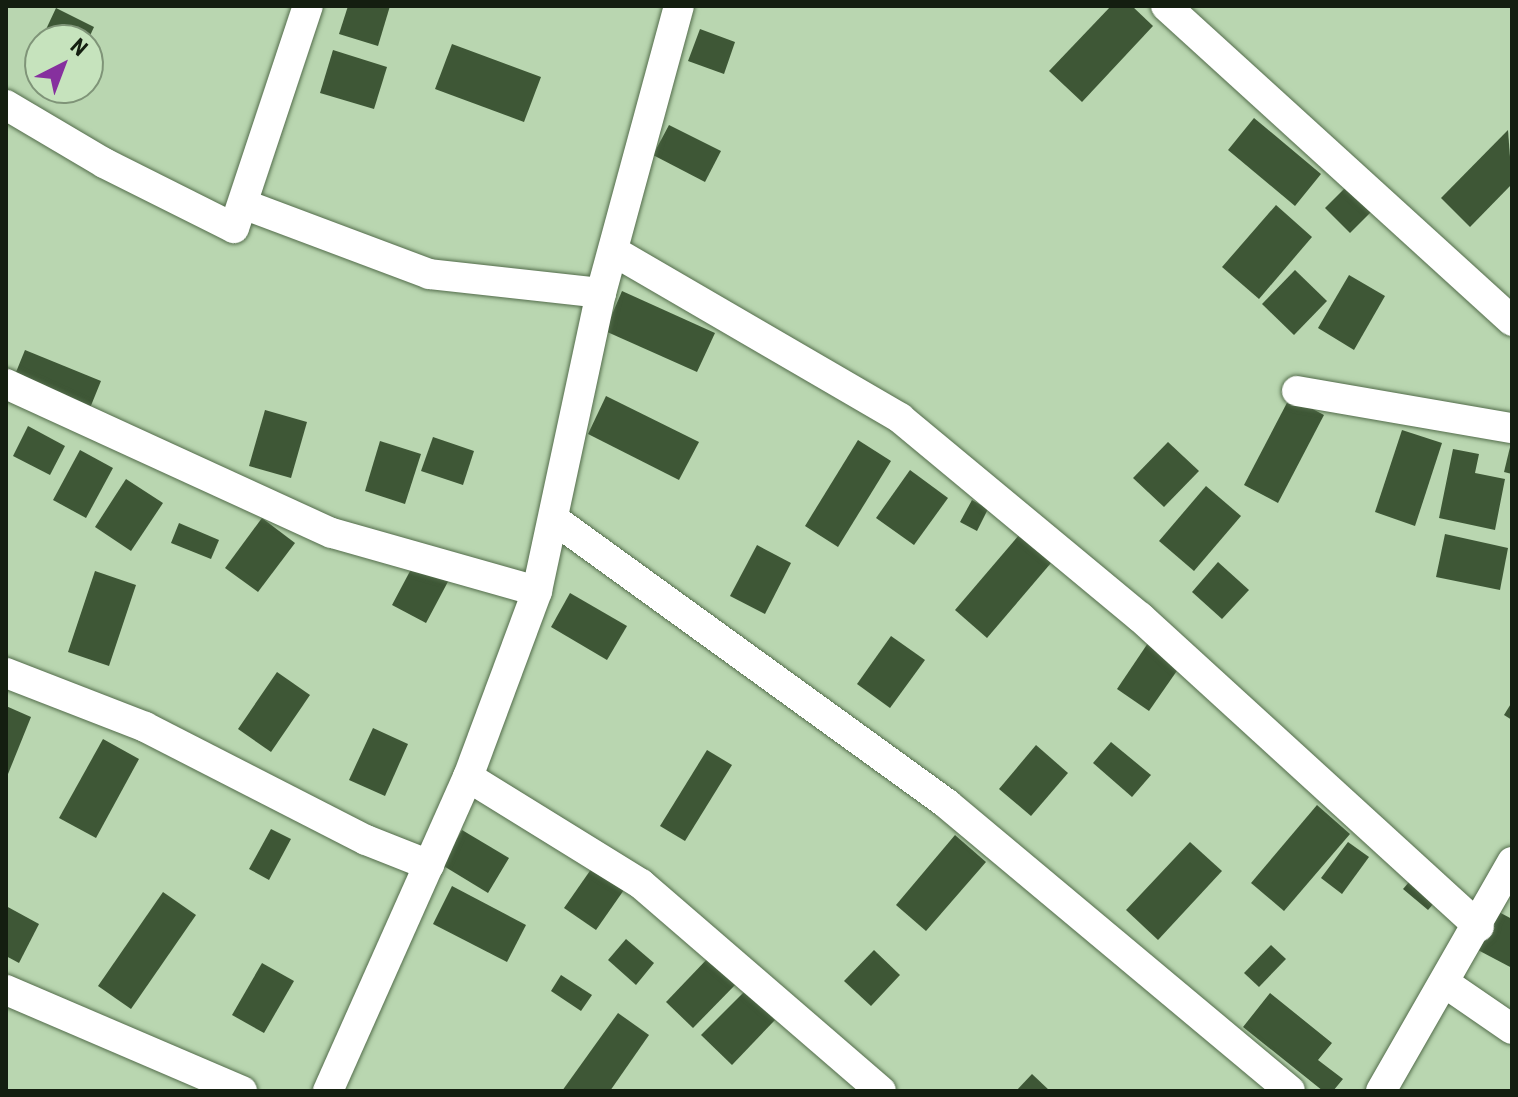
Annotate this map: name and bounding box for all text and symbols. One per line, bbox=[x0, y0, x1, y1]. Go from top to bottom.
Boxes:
north arrow bbox=[24, 24, 104, 104]
text: N bbox=[66, 33, 92, 61]

